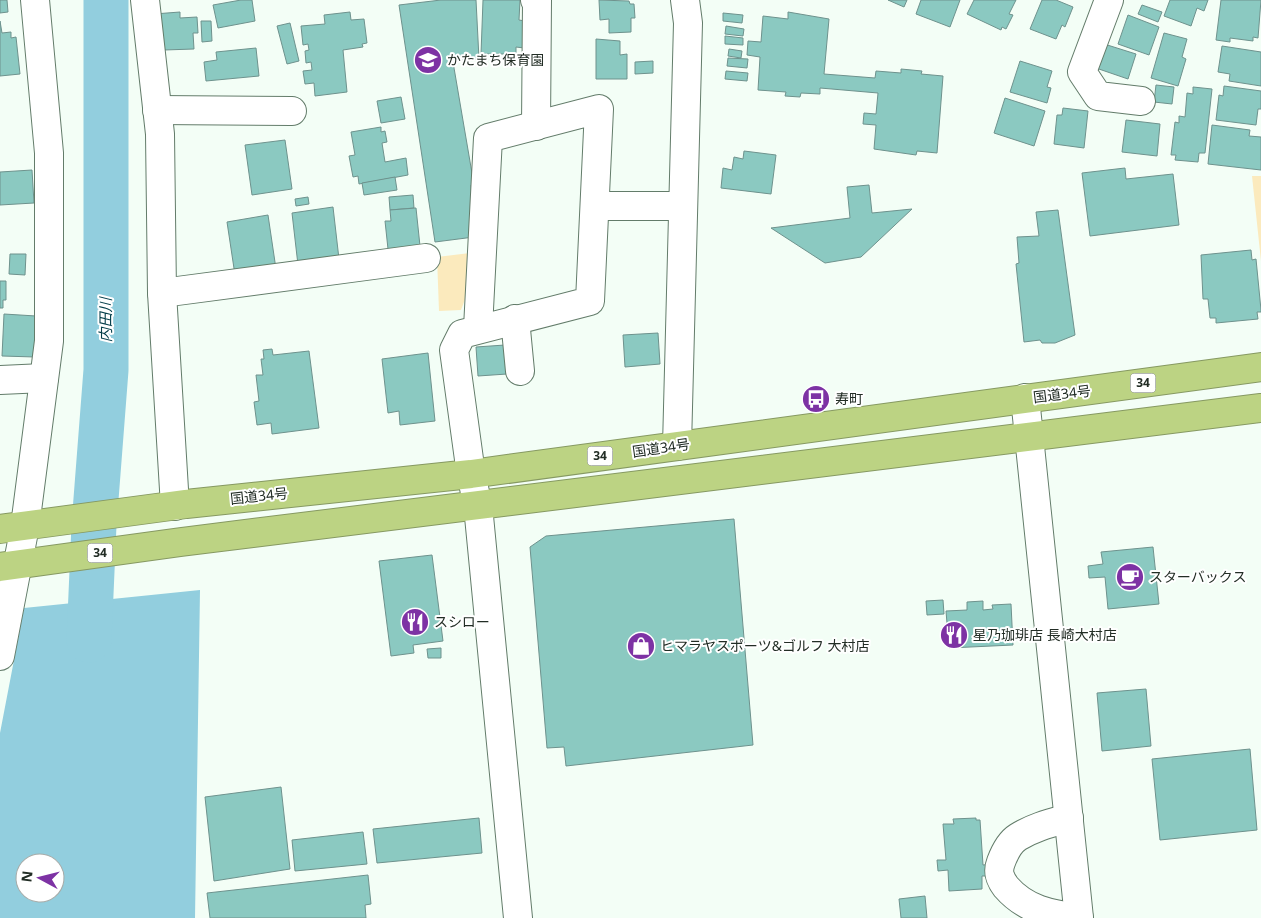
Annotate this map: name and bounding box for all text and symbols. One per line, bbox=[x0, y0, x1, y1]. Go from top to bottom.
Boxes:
school or university icon: かたまち保育園 bbox=[413, 45, 443, 75]
place label: かたまち保育園 bbox=[447, 50, 545, 69]
water label: 内田川 bbox=[95, 296, 115, 343]
road number: 34 bbox=[1130, 373, 1156, 392]
street label: 国道34号 bbox=[1032, 381, 1092, 406]
bus stop icon: 寿町 bbox=[801, 384, 831, 414]
place label: 寿町 bbox=[835, 389, 863, 408]
street label: 国道34号 bbox=[631, 434, 691, 461]
road number: 34 bbox=[588, 446, 612, 466]
street label: 国道34号 bbox=[229, 483, 289, 508]
road number: 34 bbox=[88, 544, 112, 562]
cafe icon: スターバックス bbox=[1115, 562, 1145, 592]
place label: スターバックス bbox=[1149, 567, 1246, 586]
restaurant icon: スシロー bbox=[400, 607, 430, 637]
place label: スシロー bbox=[434, 612, 490, 631]
restaurant icon: 星乃珈琲店 長崎大村店 bbox=[939, 620, 969, 650]
place label: 星乃珈琲店 長崎大村店 bbox=[973, 625, 1117, 644]
shop icon: ヒマラヤスポーツ&ゴルフ 大村店 bbox=[626, 631, 656, 661]
place label: ヒマラヤスポーツ&ゴルフ 大村店 bbox=[660, 636, 870, 655]
north arrow bbox=[15, 853, 65, 903]
text: N bbox=[16, 870, 37, 883]

